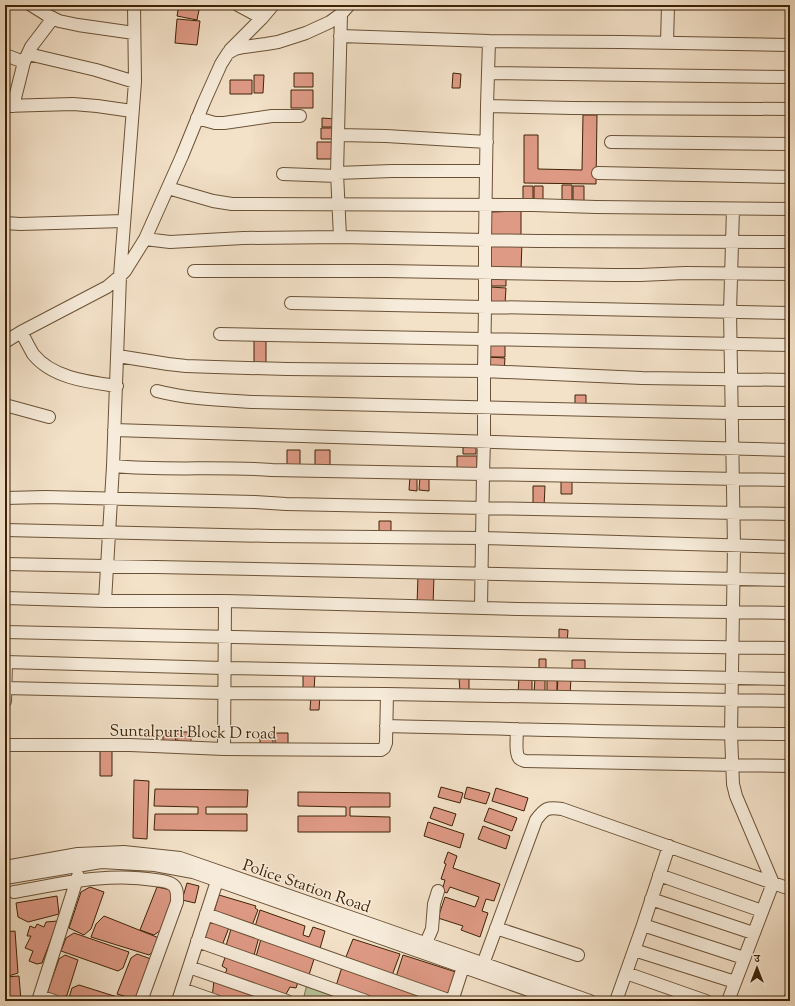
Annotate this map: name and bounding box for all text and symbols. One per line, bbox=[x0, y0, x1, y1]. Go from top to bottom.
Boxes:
street label: Suntalpuri Block D road bbox=[109, 721, 276, 746]
street label: Police Station Road bbox=[239, 855, 373, 920]
north arrow bbox=[737, 948, 777, 988]
text: उ bbox=[753, 951, 761, 967]

